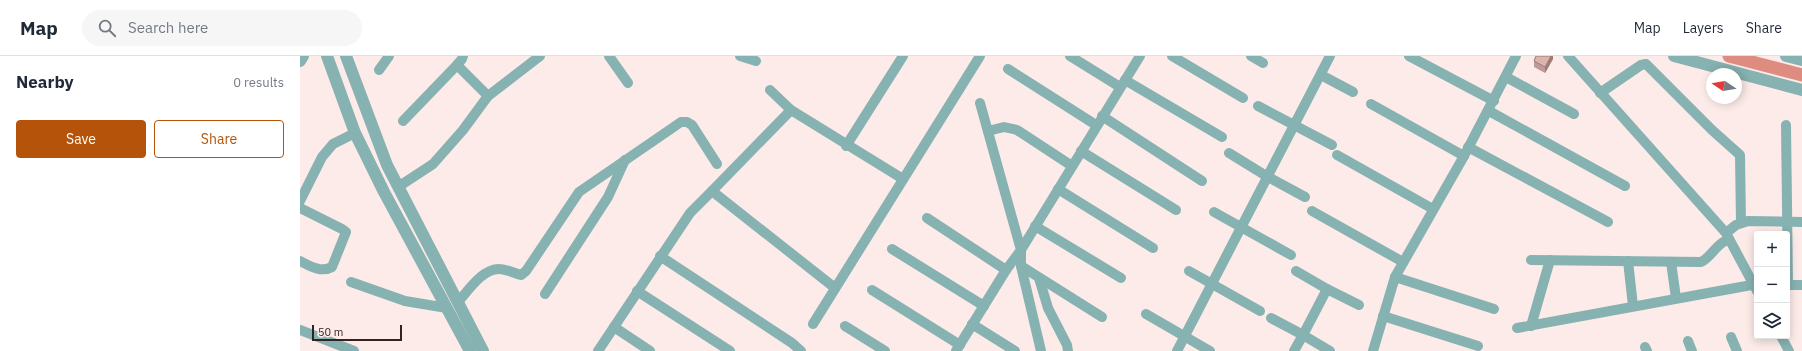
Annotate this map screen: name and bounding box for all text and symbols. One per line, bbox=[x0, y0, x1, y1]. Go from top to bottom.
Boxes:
search box bbox=[82, 10, 362, 46]
text: Map bbox=[20, 16, 58, 40]
icon: search bbox=[96, 17, 118, 39]
text: Search here bbox=[128, 18, 208, 37]
text: Map bbox=[1634, 19, 1661, 37]
text: Layers bbox=[1683, 19, 1724, 37]
text: Share bbox=[1746, 19, 1782, 37]
north arrow bbox=[1706, 68, 1742, 104]
text: Nearby bbox=[16, 71, 74, 93]
text: 0 results bbox=[233, 74, 284, 91]
button: Save bbox=[16, 120, 146, 158]
button: Share bbox=[154, 120, 284, 158]
map controls bbox=[1754, 231, 1790, 339]
button: + bbox=[1754, 231, 1790, 267]
button: − bbox=[1754, 267, 1790, 303]
button: layers bbox=[1754, 303, 1790, 339]
scale bar bbox=[312, 323, 402, 342]
text: 50 m bbox=[318, 325, 343, 339]

